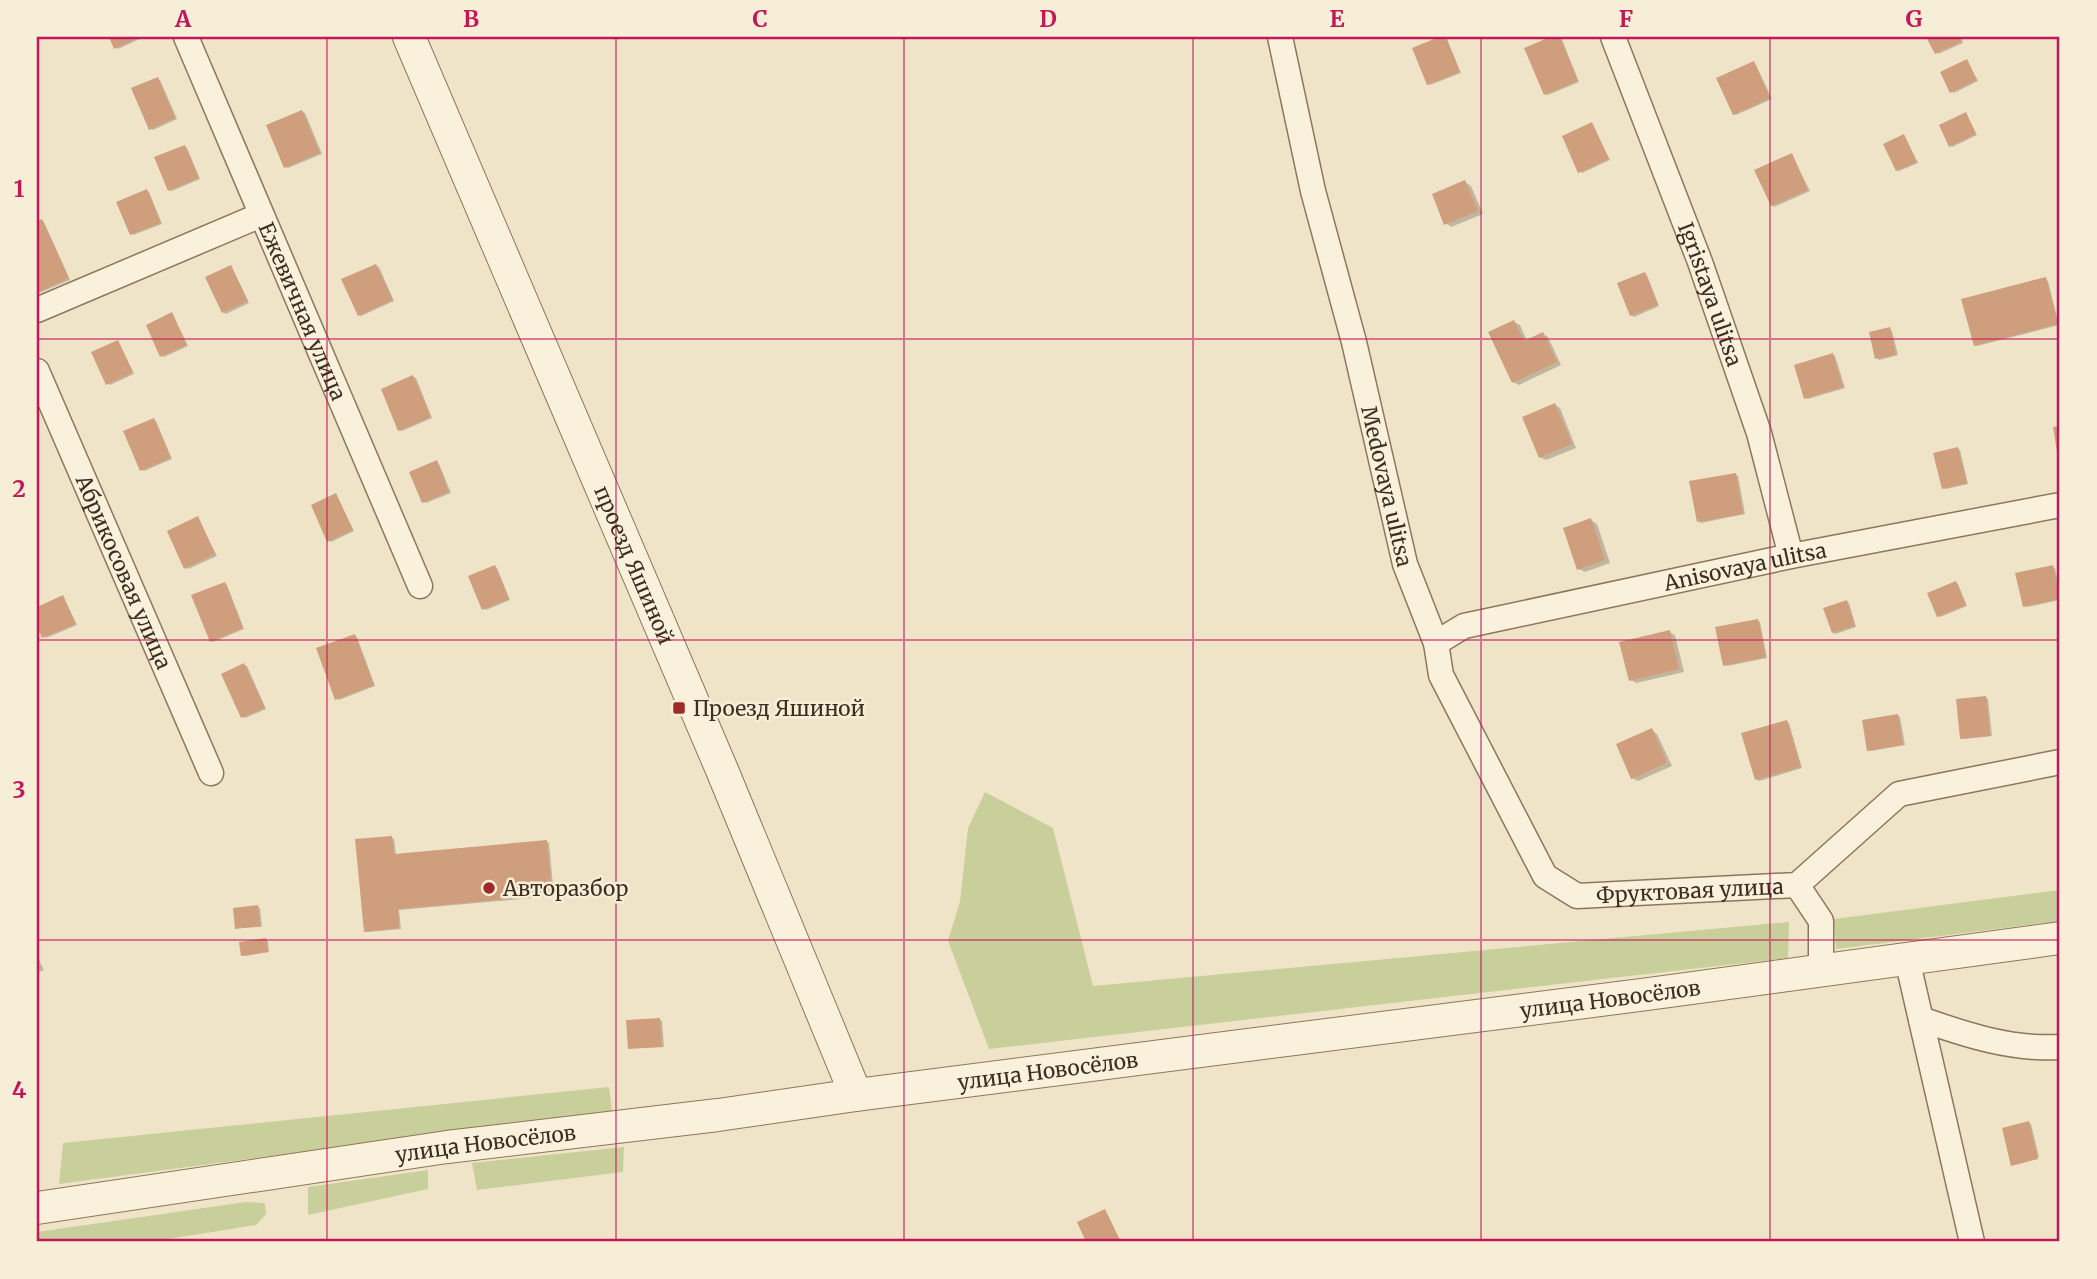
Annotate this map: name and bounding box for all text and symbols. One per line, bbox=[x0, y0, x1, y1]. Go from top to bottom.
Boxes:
text: A bbox=[174, 4, 192, 33]
text: B bbox=[463, 4, 479, 33]
text: C bbox=[752, 4, 768, 33]
text: D bbox=[1039, 4, 1057, 33]
text: E bbox=[1329, 4, 1345, 33]
text: F bbox=[1619, 4, 1633, 33]
text: G bbox=[1906, 4, 1923, 33]
text: 1 bbox=[14, 174, 25, 203]
street label: Ежевичная улица bbox=[253, 218, 353, 404]
street label: Igristaya ulitsa bbox=[1672, 218, 1748, 370]
street label: Medovaya ulitsa bbox=[1356, 403, 1419, 569]
street label: Абрикосовая улица bbox=[70, 470, 178, 673]
text: 2 bbox=[12, 474, 26, 503]
street label: проезд Яшиной bbox=[589, 481, 680, 648]
street label: Anisovaya ulitsa bbox=[1660, 536, 1828, 597]
place label: Проезд Яшиной bbox=[693, 695, 865, 722]
marker: Проезд Яшиной bbox=[671, 700, 687, 716]
text: 3 bbox=[12, 775, 26, 804]
street label: Фруктовая улица bbox=[1595, 872, 1784, 909]
place label: Авторазбор bbox=[502, 875, 628, 902]
marker: Авторазбор bbox=[481, 880, 497, 896]
street label: улица Новосёлов bbox=[1518, 974, 1702, 1024]
street label: улица Новосёлов bbox=[956, 1046, 1139, 1095]
text: 4 bbox=[12, 1075, 27, 1104]
street label: улица Новосёлов bbox=[393, 1118, 577, 1168]

